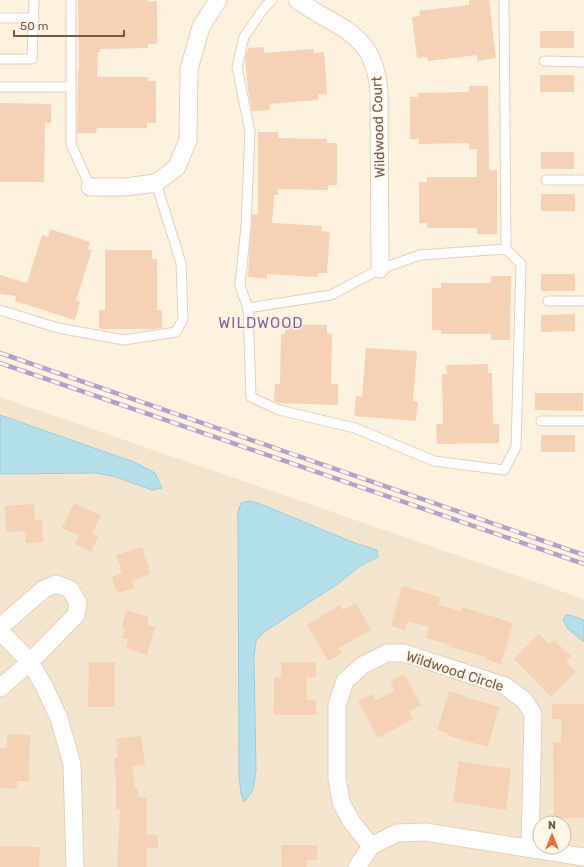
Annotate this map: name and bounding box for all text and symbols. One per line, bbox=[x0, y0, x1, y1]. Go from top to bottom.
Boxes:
scale bar bbox=[14, 12, 124, 38]
text: 50 m bbox=[20, 19, 48, 33]
street label: Wildwood Court bbox=[368, 75, 389, 178]
district label: WILDWOOD bbox=[218, 314, 304, 332]
street label: Wildwood Circle bbox=[404, 648, 506, 695]
north arrow bbox=[532, 815, 572, 855]
text: N bbox=[548, 819, 556, 832]

